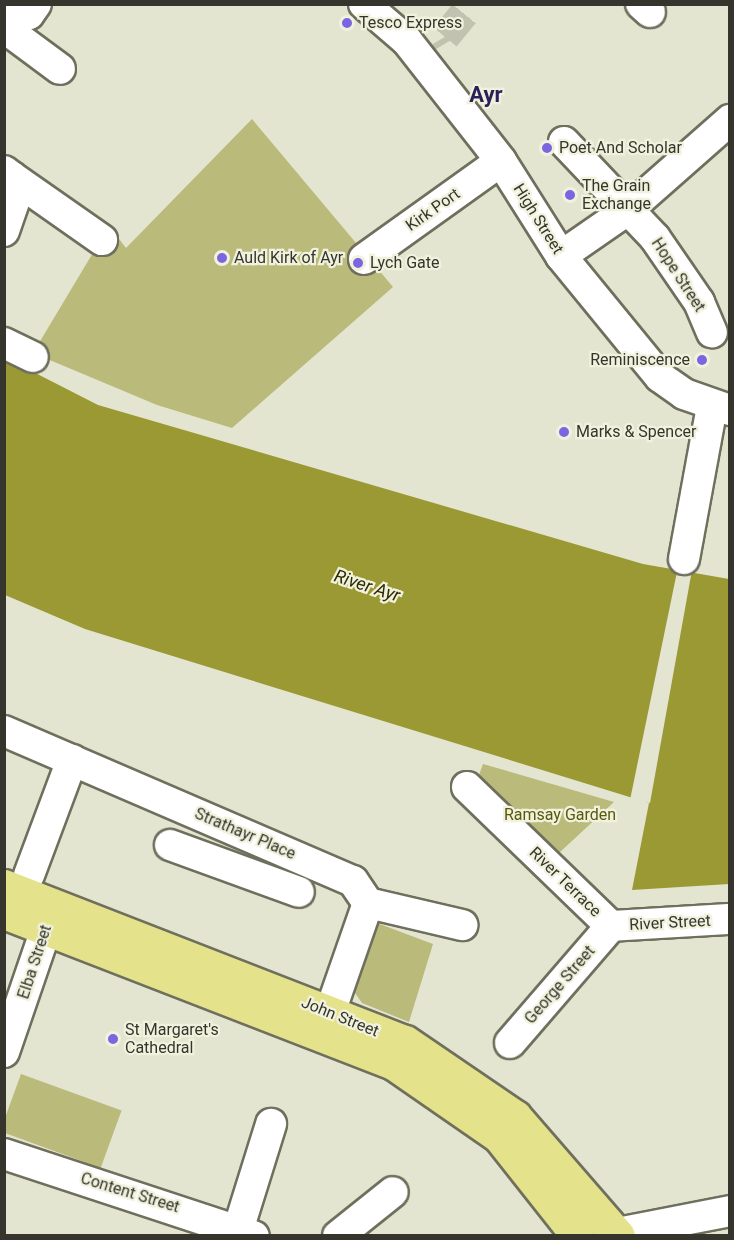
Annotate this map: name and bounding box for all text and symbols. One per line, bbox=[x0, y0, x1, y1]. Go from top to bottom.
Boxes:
place label: Tesco Express bbox=[359, 13, 462, 33]
marker: Tesco Express bbox=[340, 16, 354, 30]
district label: Ayr bbox=[469, 82, 503, 108]
place label: Poet And Scholar bbox=[559, 138, 682, 158]
marker: Poet And Scholar bbox=[540, 141, 554, 155]
place label: The Grain Exchange bbox=[582, 176, 651, 214]
street label: High Street bbox=[509, 180, 567, 258]
street label: Kirk Port bbox=[402, 184, 464, 236]
marker: The Grain Exchange bbox=[563, 188, 577, 202]
street label: Hope Street bbox=[647, 234, 709, 316]
place label: Auld Kirk of Ayr bbox=[234, 248, 343, 268]
marker: Auld Kirk of Ayr bbox=[215, 251, 229, 265]
place label: Lych Gate bbox=[370, 253, 440, 273]
marker: Lych Gate bbox=[351, 256, 365, 270]
place label: Reminiscence bbox=[590, 350, 690, 370]
marker: Reminiscence bbox=[695, 353, 709, 367]
place label: Marks & Spencer bbox=[576, 422, 696, 442]
marker: Marks & Spencer bbox=[557, 425, 571, 439]
water label: River Ayr bbox=[331, 565, 403, 607]
street label: Strathayr Place bbox=[192, 804, 298, 864]
park label: Ramsay Garden bbox=[504, 805, 616, 825]
street label: River Terrace bbox=[525, 843, 605, 921]
street label: River Street bbox=[629, 911, 711, 935]
street label: Elba Street bbox=[14, 922, 56, 1002]
street label: George Street bbox=[521, 942, 599, 1028]
street label: John Street bbox=[298, 993, 382, 1041]
place label: St Margaret's Cathedral bbox=[125, 1020, 219, 1058]
marker: St Margaret's Cathedral bbox=[106, 1032, 120, 1046]
street label: Content Street bbox=[78, 1169, 182, 1217]

